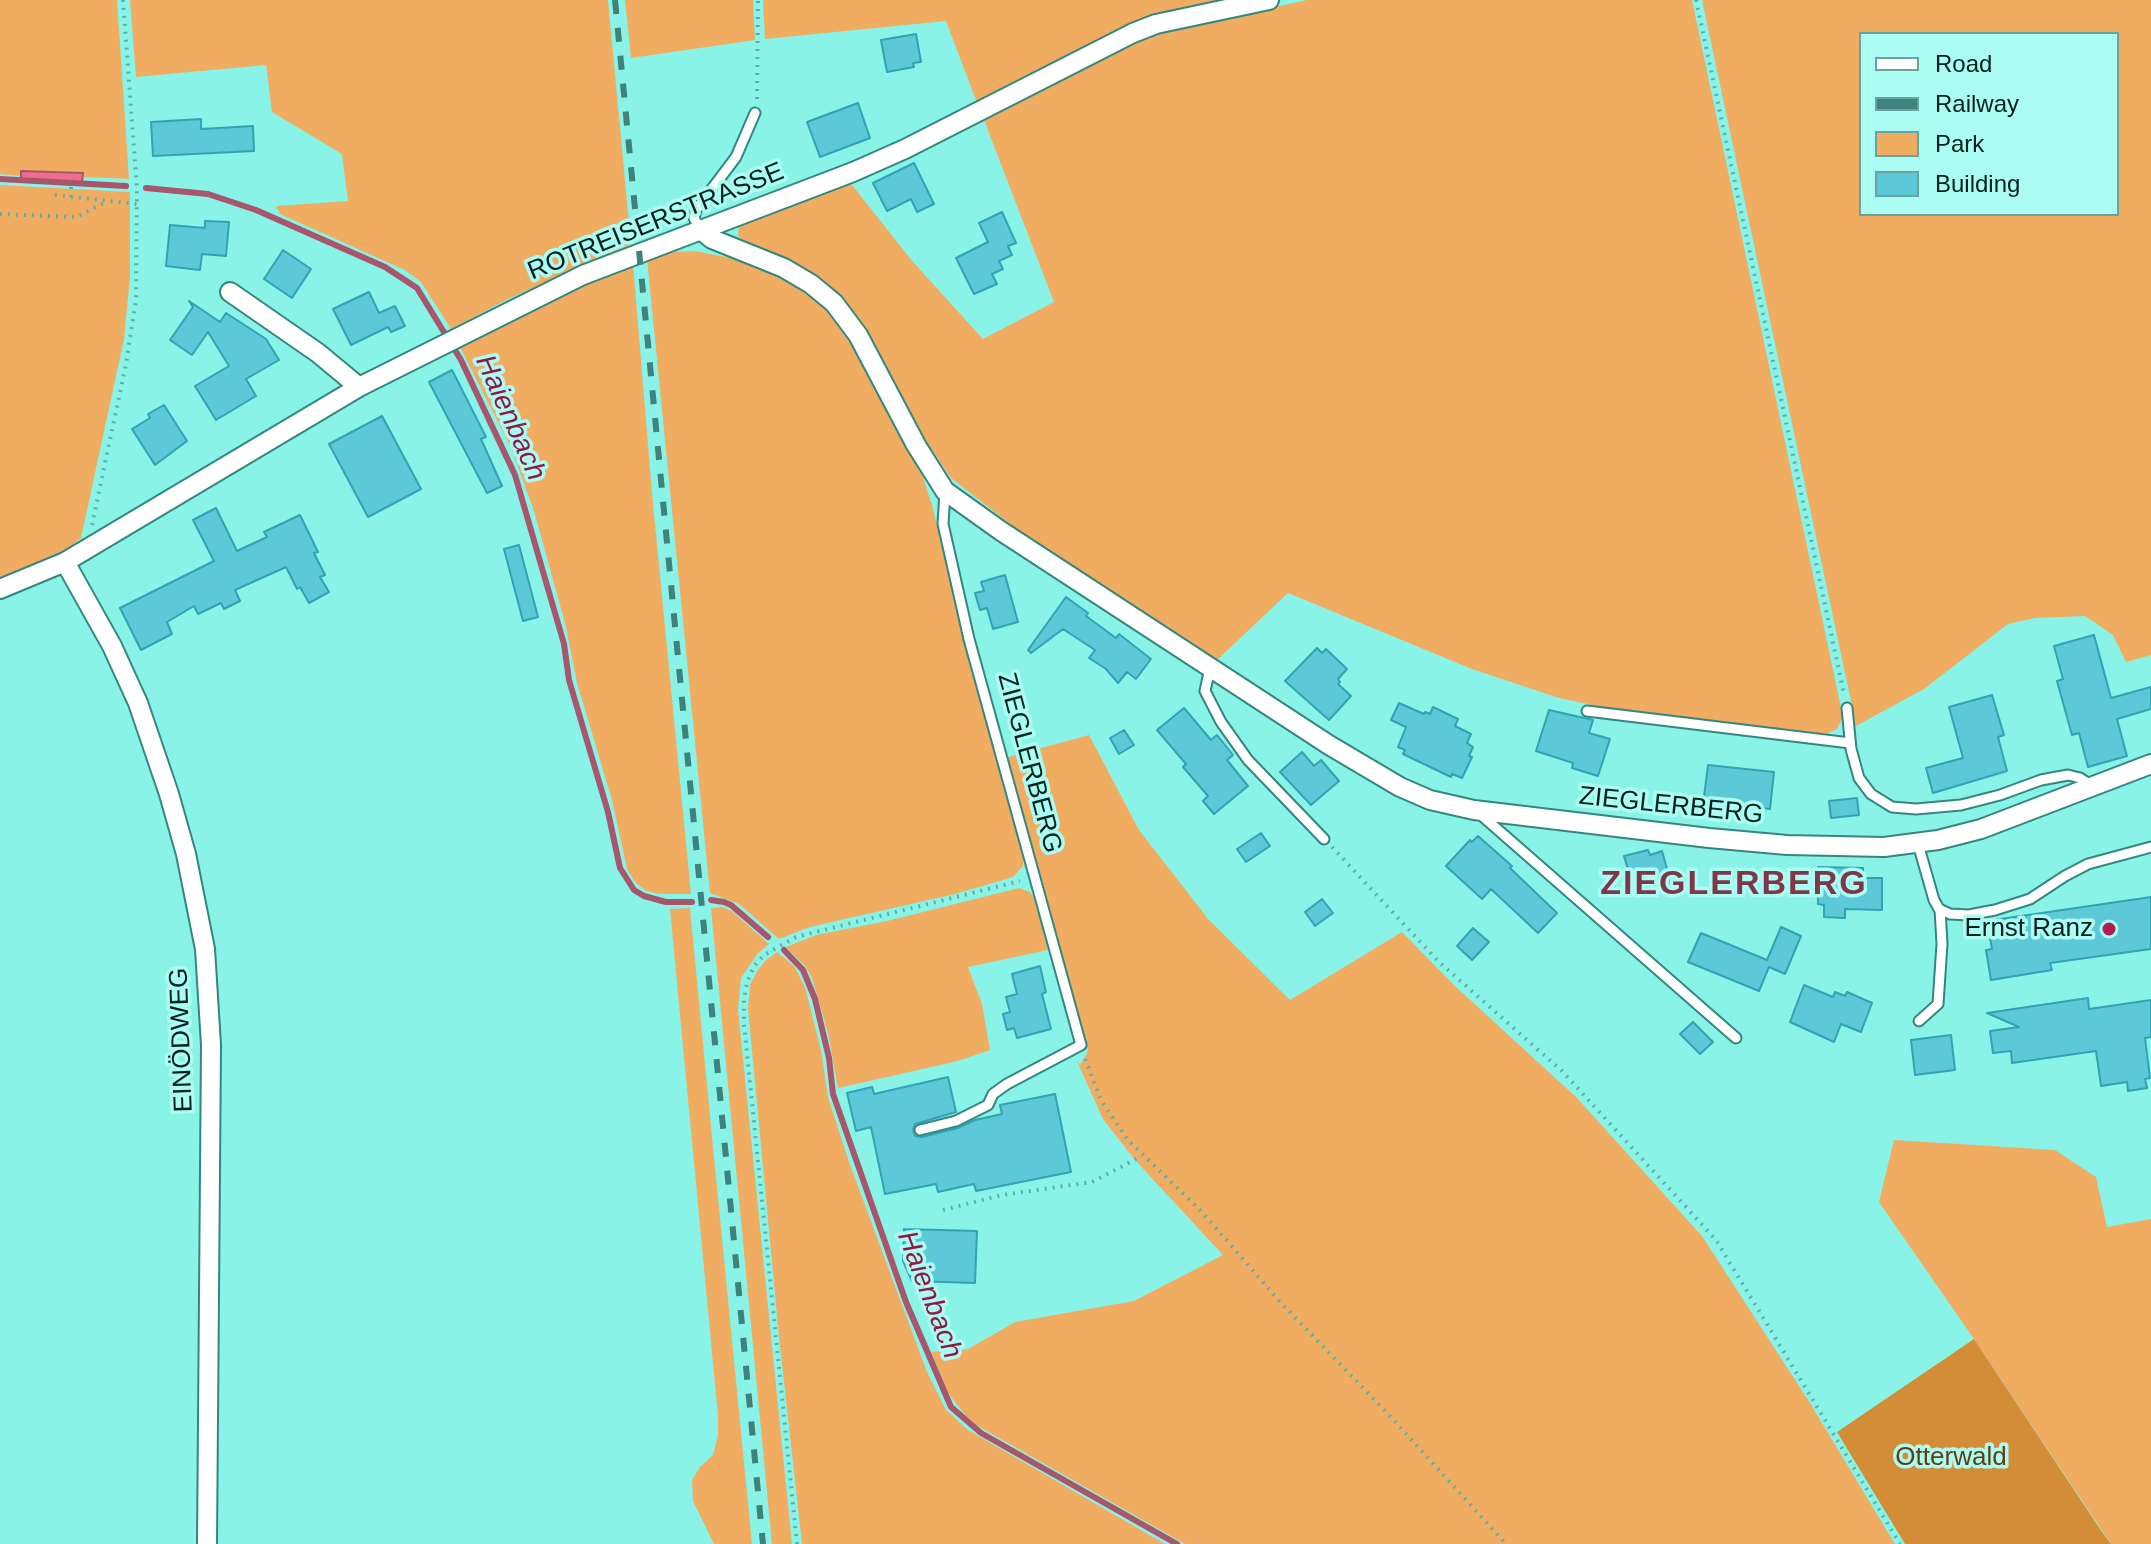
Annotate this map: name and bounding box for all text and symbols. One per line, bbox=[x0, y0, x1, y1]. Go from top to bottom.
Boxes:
legend bbox=[1859, 32, 2119, 216]
text: Road bbox=[1935, 50, 1992, 77]
text: Railway bbox=[1935, 90, 2019, 117]
text: Park bbox=[1935, 130, 1984, 157]
street label: ROTREISERSTRASSE bbox=[524, 156, 788, 288]
text: Building bbox=[1935, 170, 2020, 197]
water label: Haienbach bbox=[467, 350, 553, 486]
street label: ZIEGLERBERG bbox=[990, 670, 1068, 856]
street label: ZIEGLERBERG bbox=[1577, 781, 1765, 831]
district label: ZIEGLERBERG bbox=[1600, 865, 1868, 905]
place label: Ernst Ranz bbox=[1964, 913, 2093, 945]
marker: Ernst Ranz bbox=[2100, 920, 2118, 938]
street label: EINÖDWEG bbox=[164, 967, 200, 1113]
water label: Haienbach bbox=[889, 1226, 969, 1364]
park label: Otterwald bbox=[1895, 1442, 2007, 1474]

